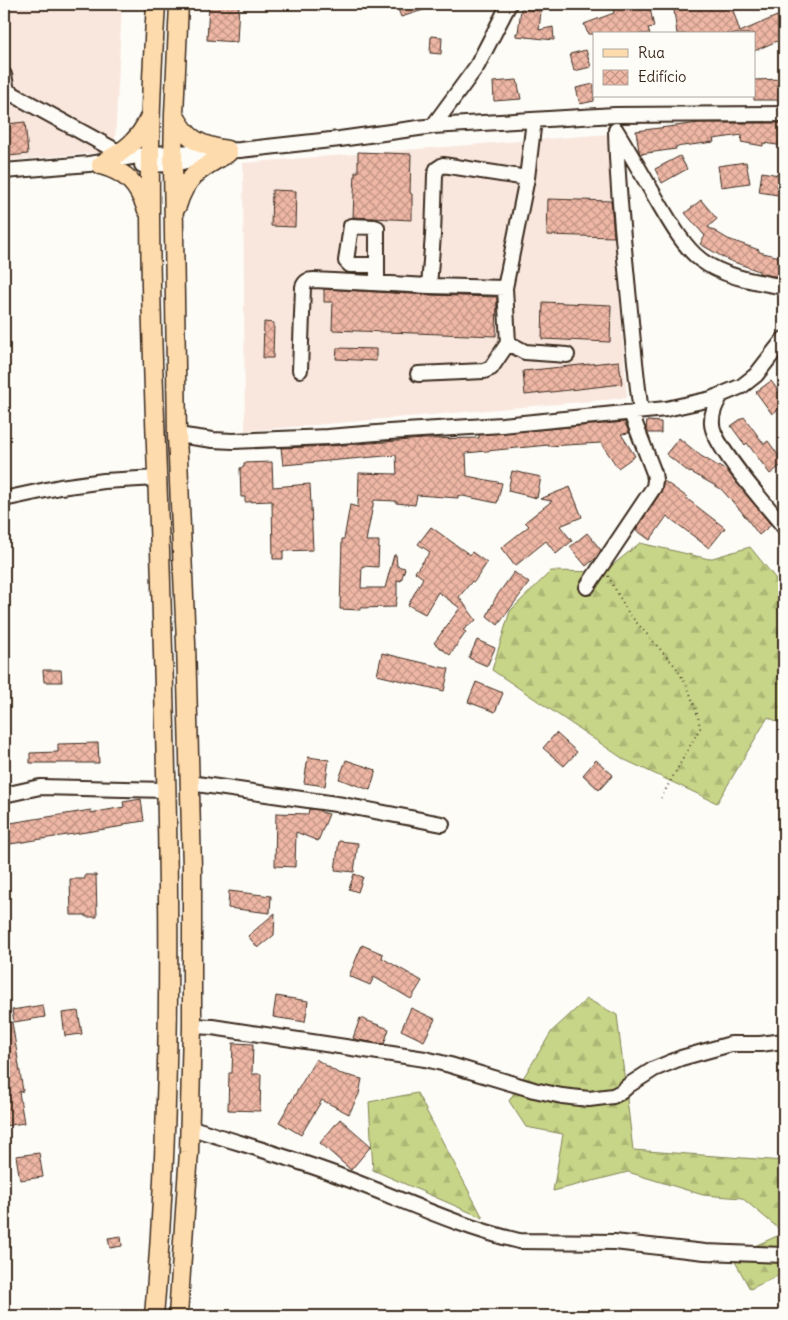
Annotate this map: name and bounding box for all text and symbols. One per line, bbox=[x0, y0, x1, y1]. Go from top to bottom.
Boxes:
legend bbox=[593, 32, 756, 98]
text: Rua bbox=[638, 43, 665, 62]
text: Edifício bbox=[638, 67, 686, 86]

